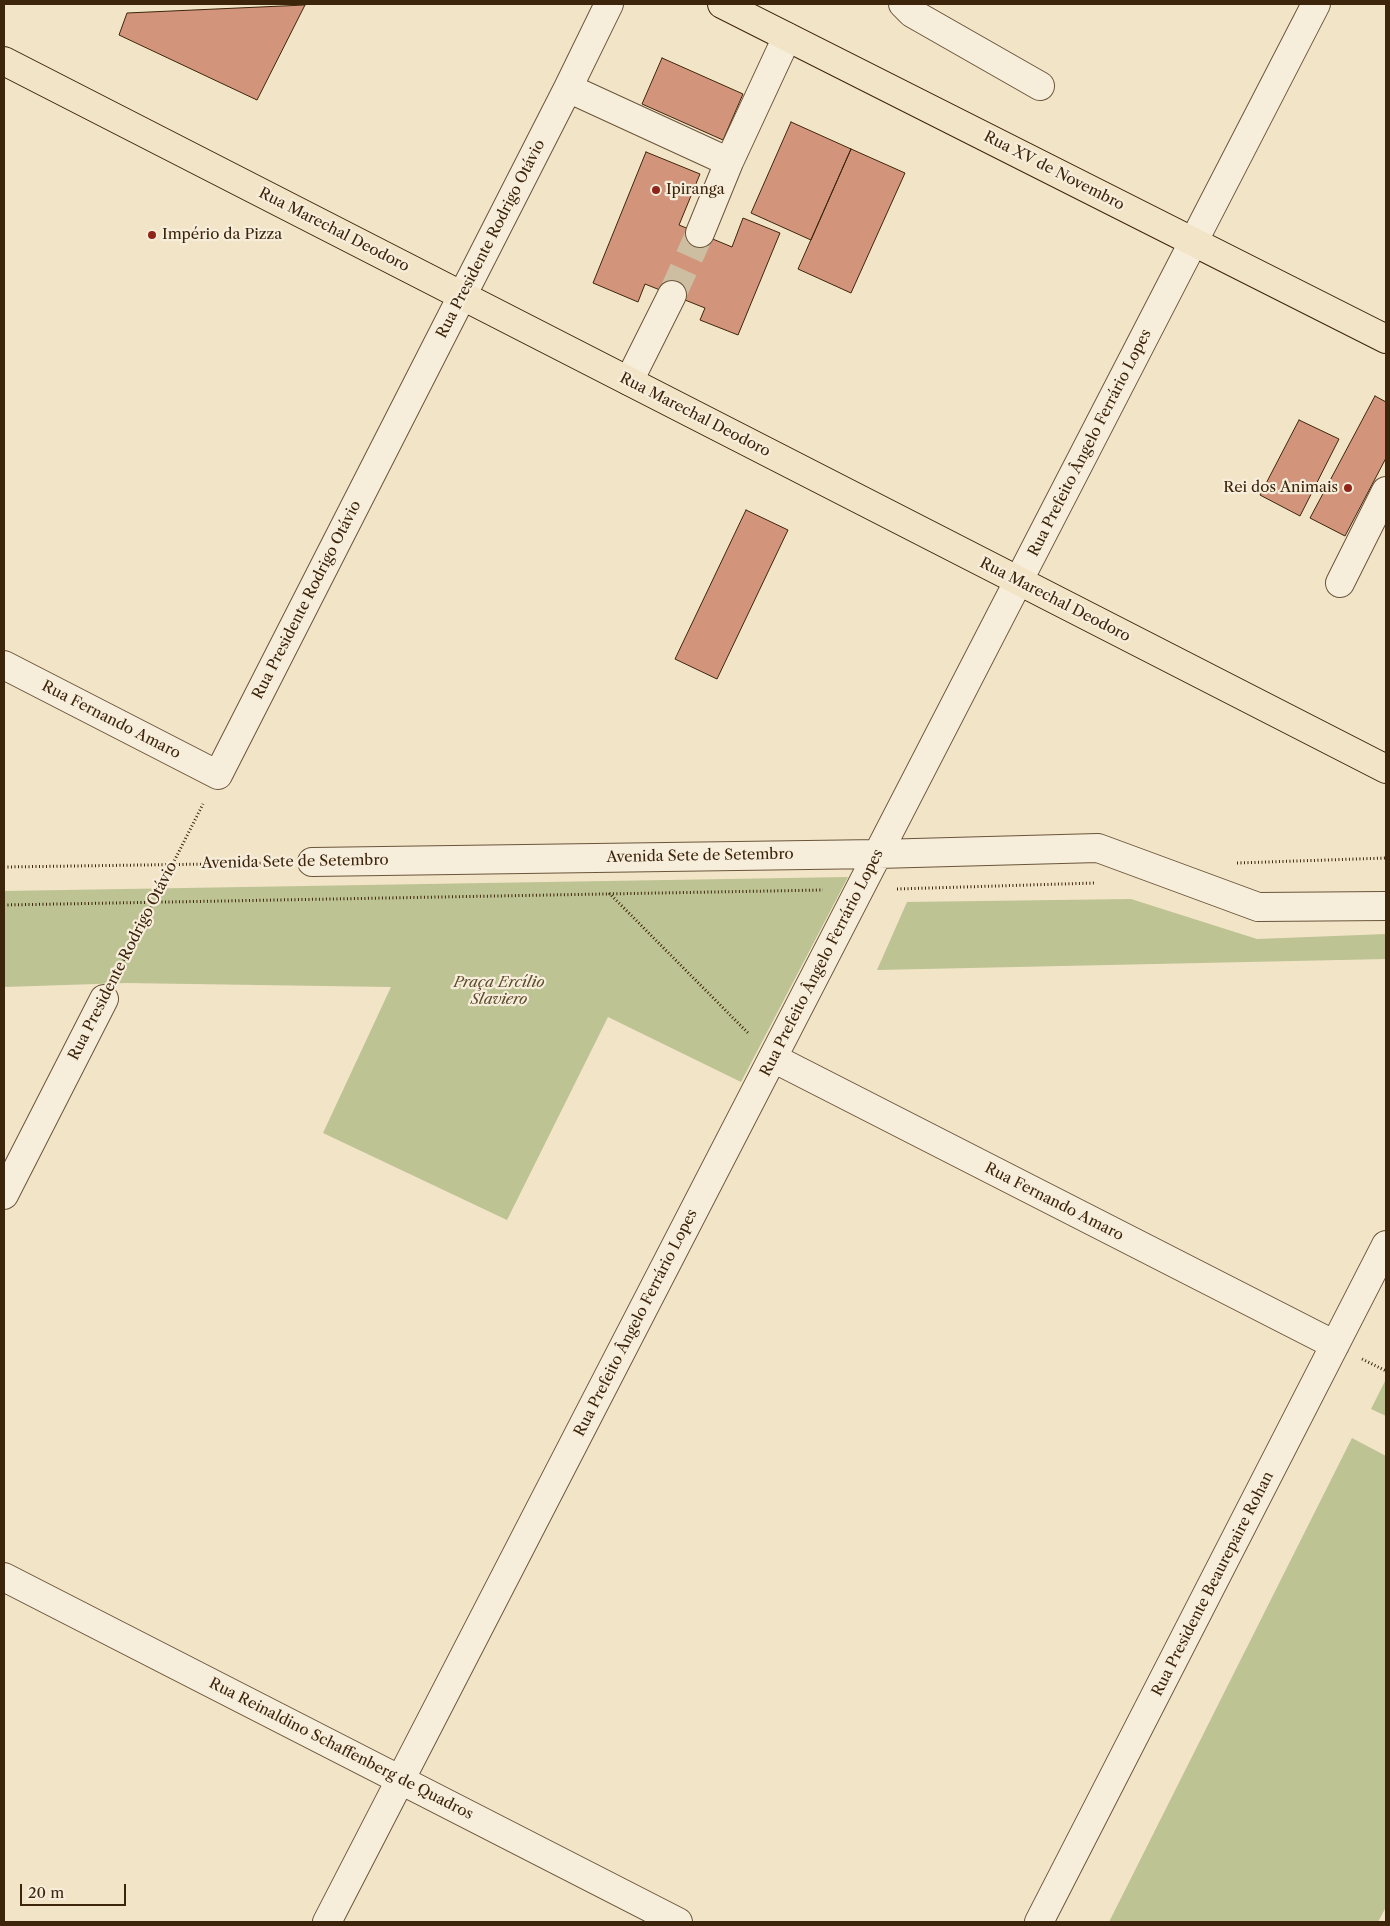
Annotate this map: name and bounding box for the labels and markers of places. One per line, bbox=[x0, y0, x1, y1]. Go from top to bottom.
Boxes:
place label: Ipiranga bbox=[666, 181, 725, 199]
marker: Ipiranga bbox=[650, 184, 662, 196]
place label: Império da Pizza bbox=[162, 226, 282, 244]
marker: Império da Pizza bbox=[146, 229, 158, 241]
place label: Rei dos Animais bbox=[1223, 479, 1338, 497]
marker: Rei dos Animais bbox=[1342, 482, 1354, 494]

